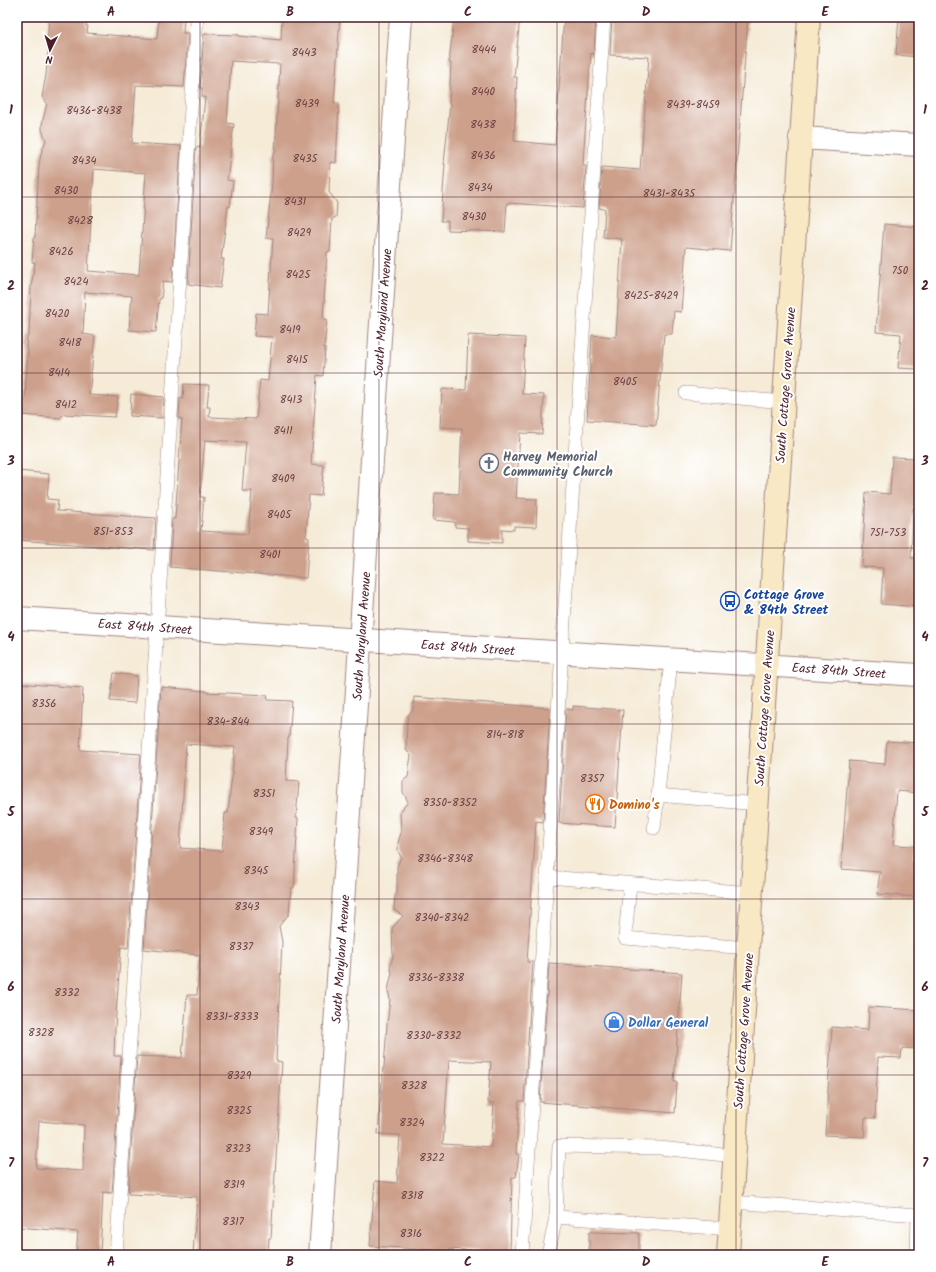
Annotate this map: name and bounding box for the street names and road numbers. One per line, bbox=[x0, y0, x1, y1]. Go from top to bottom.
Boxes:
street label: South Maryland Avenue bbox=[369, 248, 398, 378]
street label: South Cottage Grove Avenue bbox=[771, 306, 802, 464]
street label: South Maryland Avenue bbox=[348, 571, 377, 701]
street label: East 84th Street bbox=[97, 614, 194, 641]
street label: South Cottage Grove Avenue bbox=[750, 629, 781, 787]
street label: East 84th Street bbox=[420, 635, 517, 662]
street label: East 84th Street bbox=[791, 658, 888, 685]
street label: South Maryland Avenue bbox=[327, 894, 356, 1024]
street label: South Cottage Grove Avenue bbox=[729, 952, 760, 1110]

